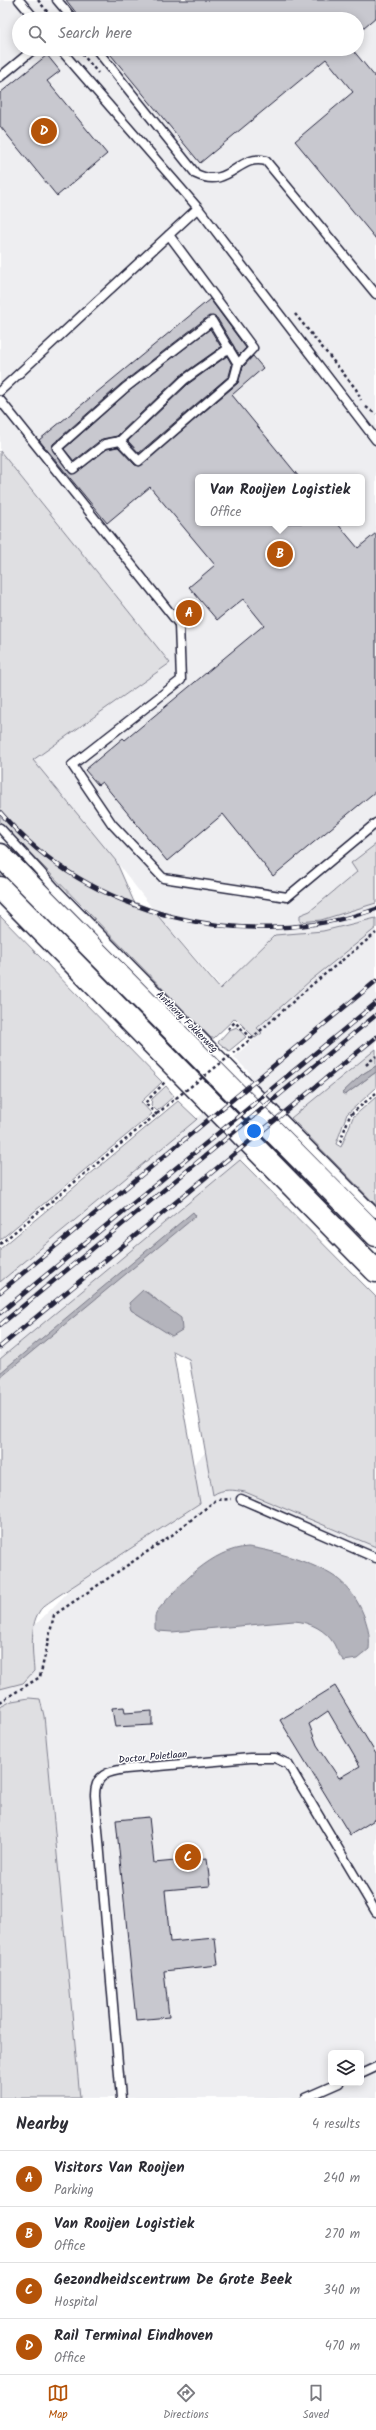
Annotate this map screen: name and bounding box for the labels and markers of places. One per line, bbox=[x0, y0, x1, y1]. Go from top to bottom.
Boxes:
pin: D bbox=[31, 116, 57, 146]
pin: B bbox=[267, 539, 293, 569]
pin: A bbox=[176, 598, 202, 628]
pin: C bbox=[175, 1842, 201, 1872]

